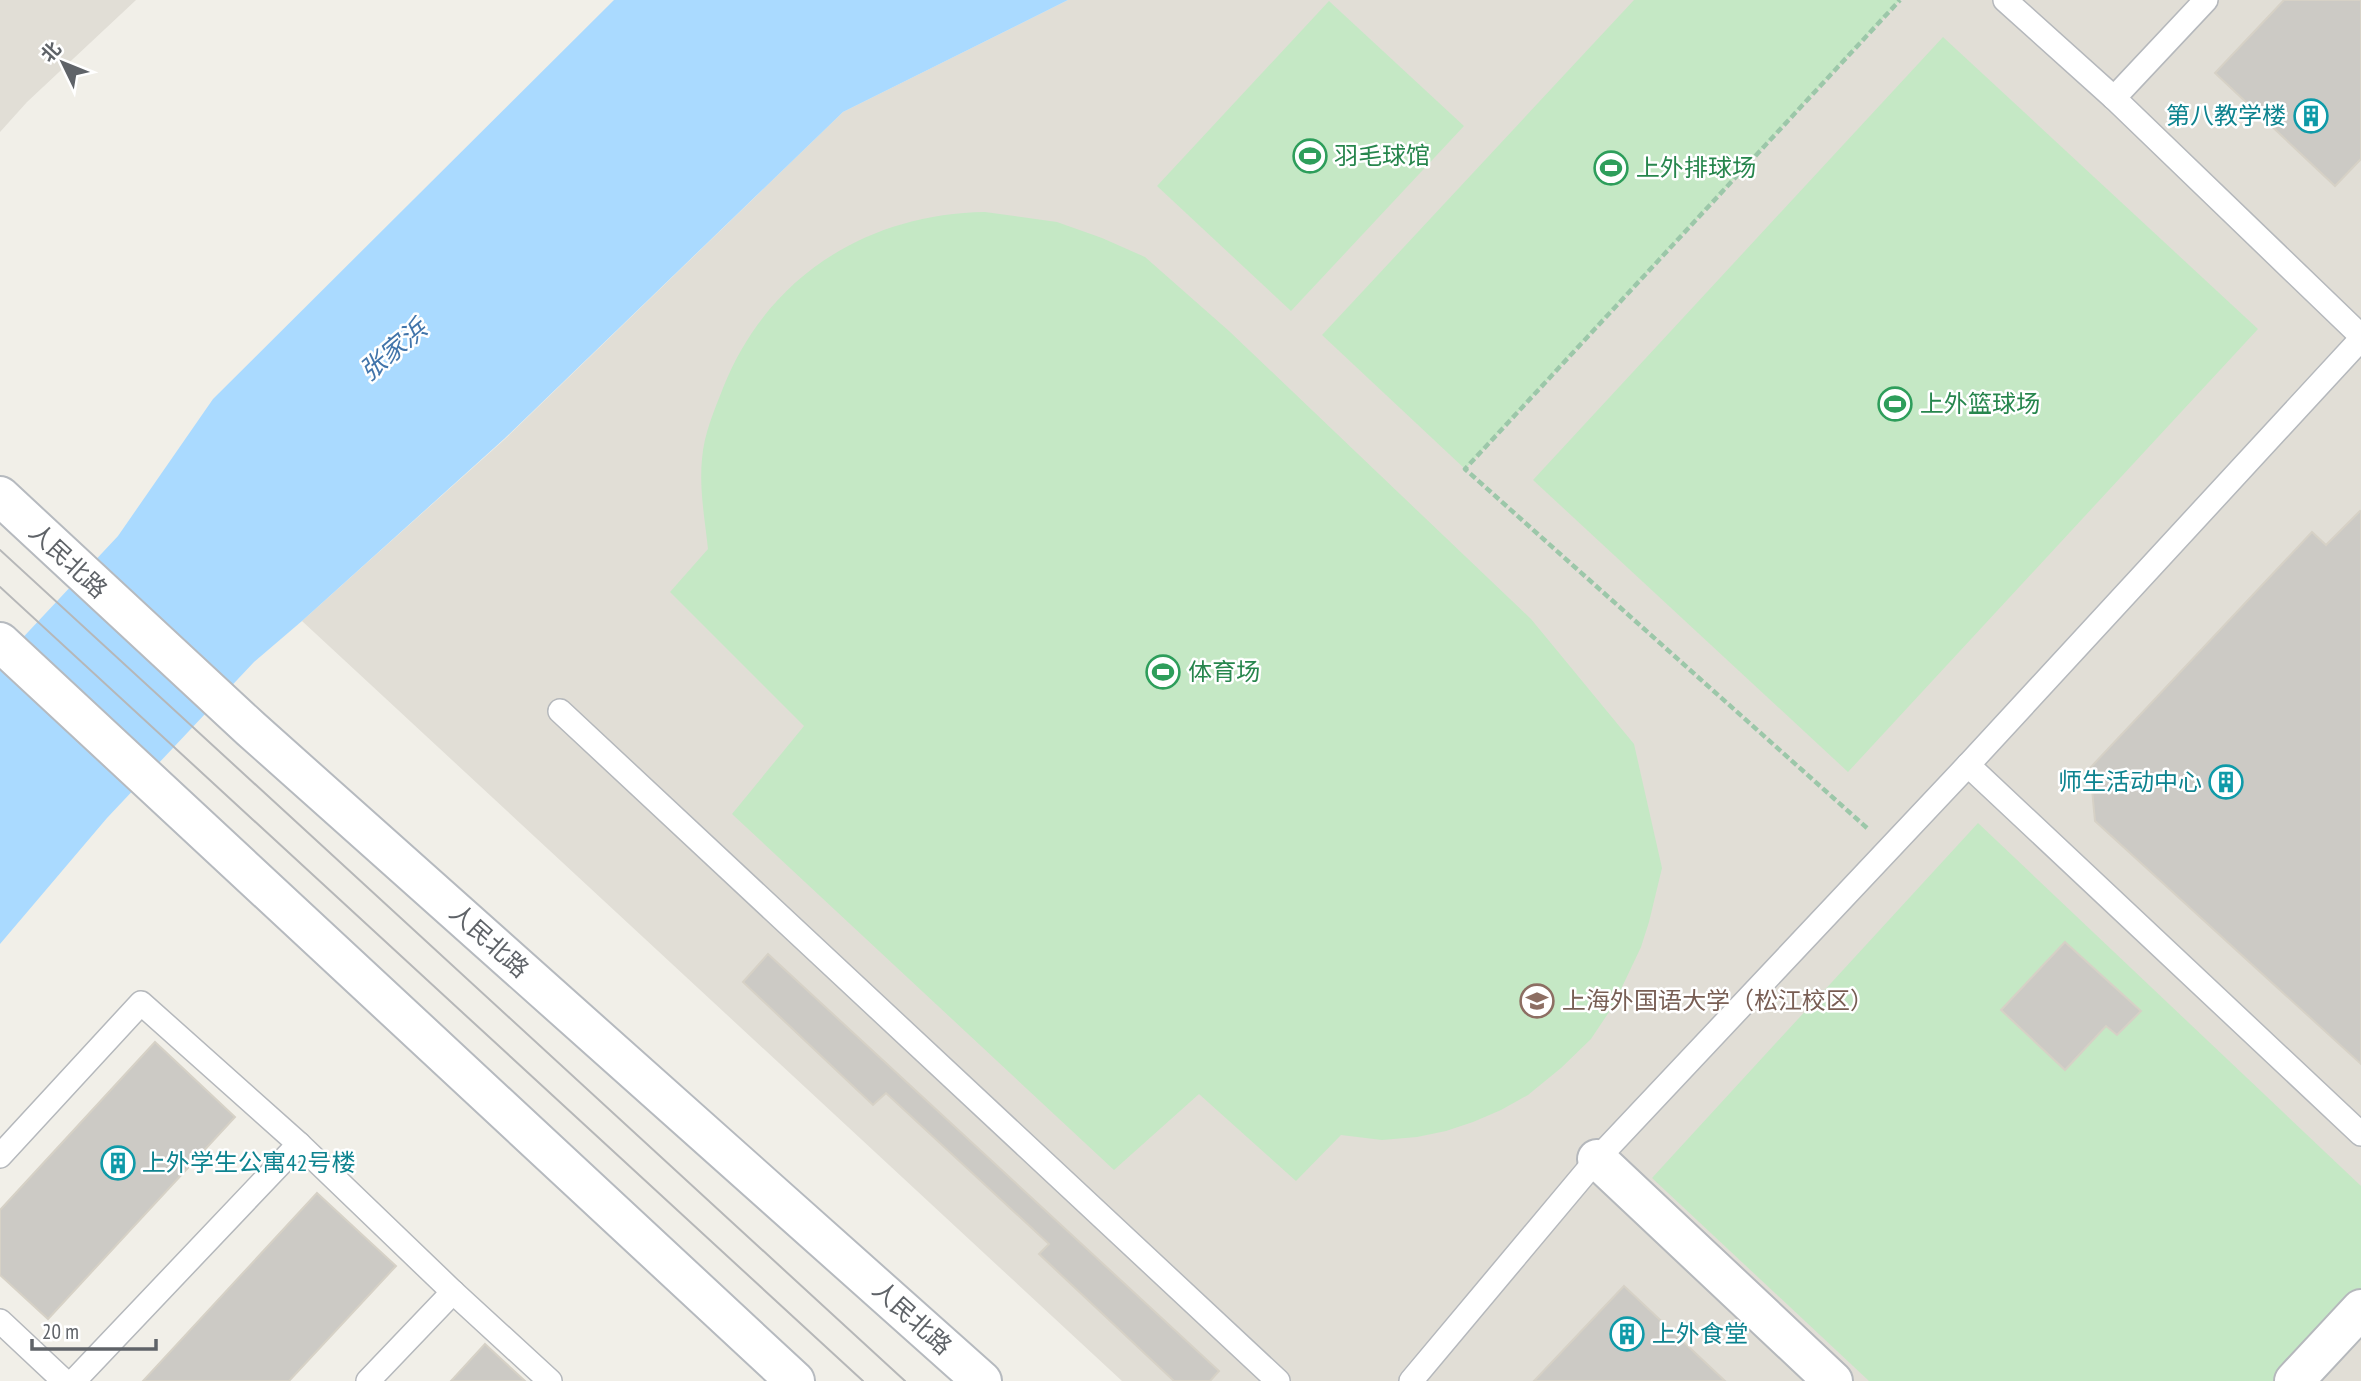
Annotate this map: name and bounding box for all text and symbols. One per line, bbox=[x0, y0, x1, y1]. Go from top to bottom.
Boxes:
north arrow bbox=[28, 28, 98, 98]
text: 北 bbox=[35, 36, 66, 67]
building icon: 第八教学楼 bbox=[2292, 97, 2330, 135]
place label: 第八教学楼 bbox=[2166, 100, 2286, 131]
sports icon: 羽毛球馆 bbox=[1291, 137, 1329, 175]
place label: 羽毛球馆 bbox=[1334, 140, 1430, 171]
sports icon: 上外排球场 bbox=[1592, 149, 1630, 187]
place label: 上外排球场 bbox=[1636, 152, 1756, 183]
water label: 张家浜 bbox=[352, 311, 435, 387]
sports icon: 上外篮球场 bbox=[1876, 385, 1914, 423]
place label: 上外篮球场 bbox=[1920, 388, 2040, 419]
street label: 人民北路 bbox=[23, 517, 114, 605]
sports icon: 体育场 bbox=[1144, 653, 1182, 691]
place label: 体育场 bbox=[1188, 656, 1260, 687]
building icon: 师生活动中心 bbox=[2207, 763, 2245, 801]
place label: 师生活动中心 bbox=[2058, 766, 2202, 797]
street label: 人民北路 bbox=[443, 897, 535, 984]
school or university icon: 上海外国语大学（松江校区） bbox=[1518, 982, 1556, 1020]
place label: 上海外国语大学（松江校区） bbox=[1562, 985, 1874, 1016]
building icon: 上外学生公寓42号楼 bbox=[99, 1144, 137, 1182]
place label: 上外学生公寓42号楼 bbox=[142, 1147, 356, 1178]
street label: 人民北路 bbox=[866, 1274, 958, 1361]
scale bar bbox=[32, 1308, 156, 1352]
building icon: 上外食堂 bbox=[1608, 1315, 1646, 1353]
text: 20 m bbox=[42, 1318, 79, 1345]
place label: 上外食堂 bbox=[1652, 1318, 1748, 1349]

